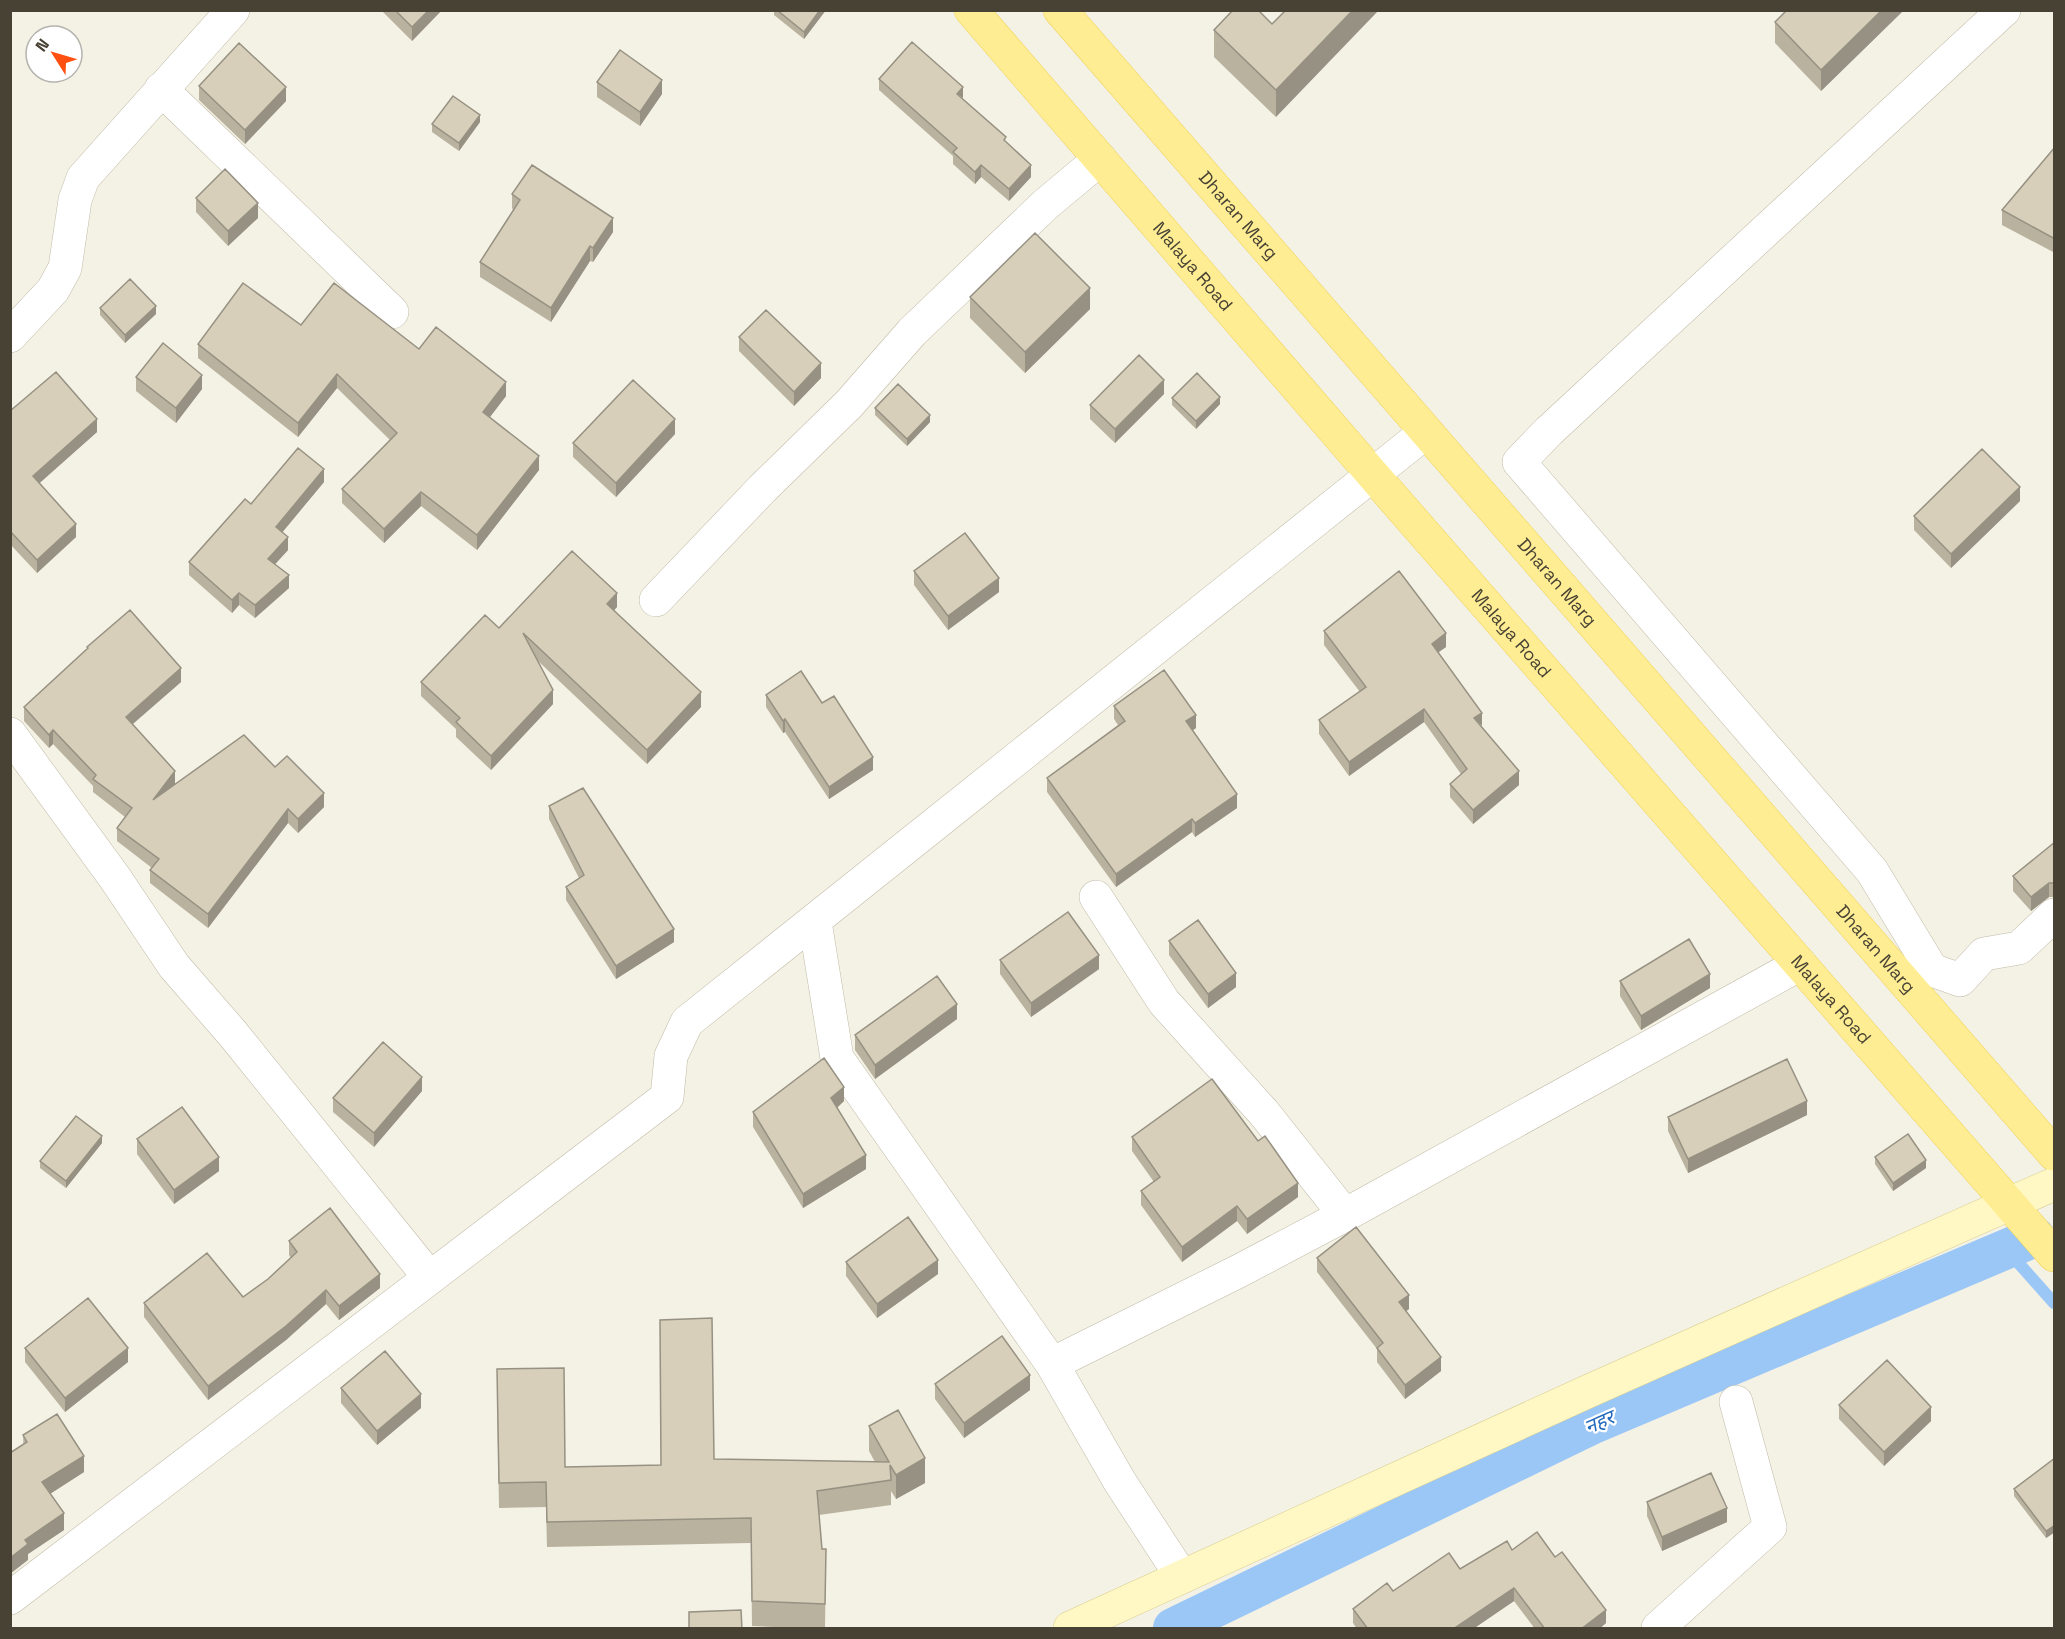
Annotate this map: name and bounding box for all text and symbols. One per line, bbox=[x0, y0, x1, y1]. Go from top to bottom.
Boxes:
north arrow bbox=[24, 24, 84, 84]
text: N bbox=[31, 35, 54, 56]
street label: Dharan Marg bbox=[1194, 166, 1283, 264]
street label: Malaya Road bbox=[1148, 217, 1238, 316]
street label: Dharan Marg bbox=[1513, 533, 1602, 631]
street label: Malaya Road bbox=[1467, 584, 1557, 682]
street label: Dharan Marg bbox=[1832, 900, 1921, 998]
street label: Malaya Road bbox=[1786, 950, 1876, 1048]
water label: नहर bbox=[1580, 1402, 1621, 1440]

